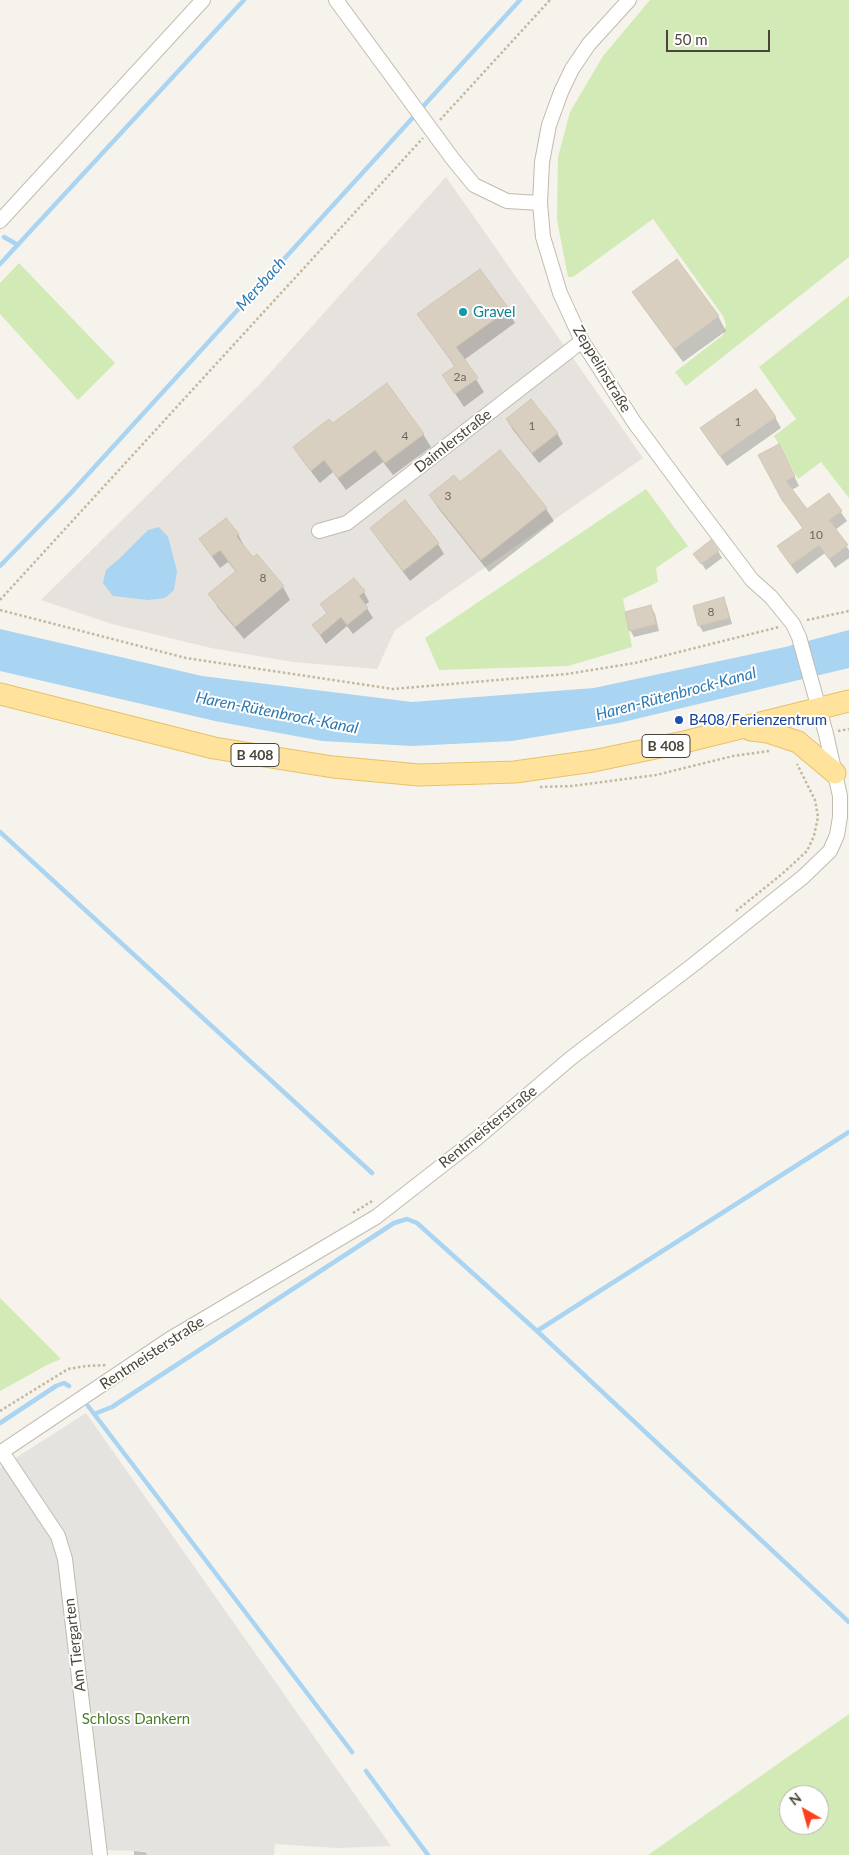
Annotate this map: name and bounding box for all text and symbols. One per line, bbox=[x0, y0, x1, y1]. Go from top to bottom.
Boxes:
scale bar bbox=[669, 20, 773, 52]
text: 50 m bbox=[674, 30, 708, 48]
water label: Mersbach bbox=[232, 253, 290, 315]
place label: Gravel bbox=[473, 303, 515, 321]
marker: Gravel bbox=[457, 306, 469, 318]
street label: Zeppelinstraße bbox=[569, 322, 635, 416]
house number: 2a bbox=[454, 370, 466, 384]
street label: Daimlerstraße bbox=[411, 405, 495, 477]
house number: 1 bbox=[735, 415, 741, 429]
house number: 1 bbox=[529, 419, 535, 433]
house number: 4 bbox=[402, 429, 408, 443]
house number: 3 bbox=[445, 489, 451, 503]
house number: 10 bbox=[809, 528, 823, 542]
house number: 8 bbox=[260, 571, 266, 585]
house number: 8 bbox=[708, 605, 714, 619]
water label: Haren-Rütenbrock-Kanal bbox=[594, 663, 758, 725]
water label: Haren-Rütenbrock-Kanal bbox=[194, 688, 360, 738]
place label: B408/Ferienzentrum bbox=[689, 711, 827, 729]
marker: B408/Ferienzentrum bbox=[673, 714, 685, 726]
road number: B 408 bbox=[642, 734, 690, 758]
road number: B 408 bbox=[231, 744, 279, 766]
street label: Rentmeisterstraße bbox=[435, 1082, 541, 1172]
street label: Rentmeisterstraße bbox=[96, 1313, 208, 1393]
street label: Am Tiergarten bbox=[60, 1597, 90, 1693]
park label: Schloss Dankern bbox=[82, 1710, 190, 1728]
north arrow bbox=[779, 1785, 829, 1835]
text: N bbox=[786, 1789, 805, 1809]

